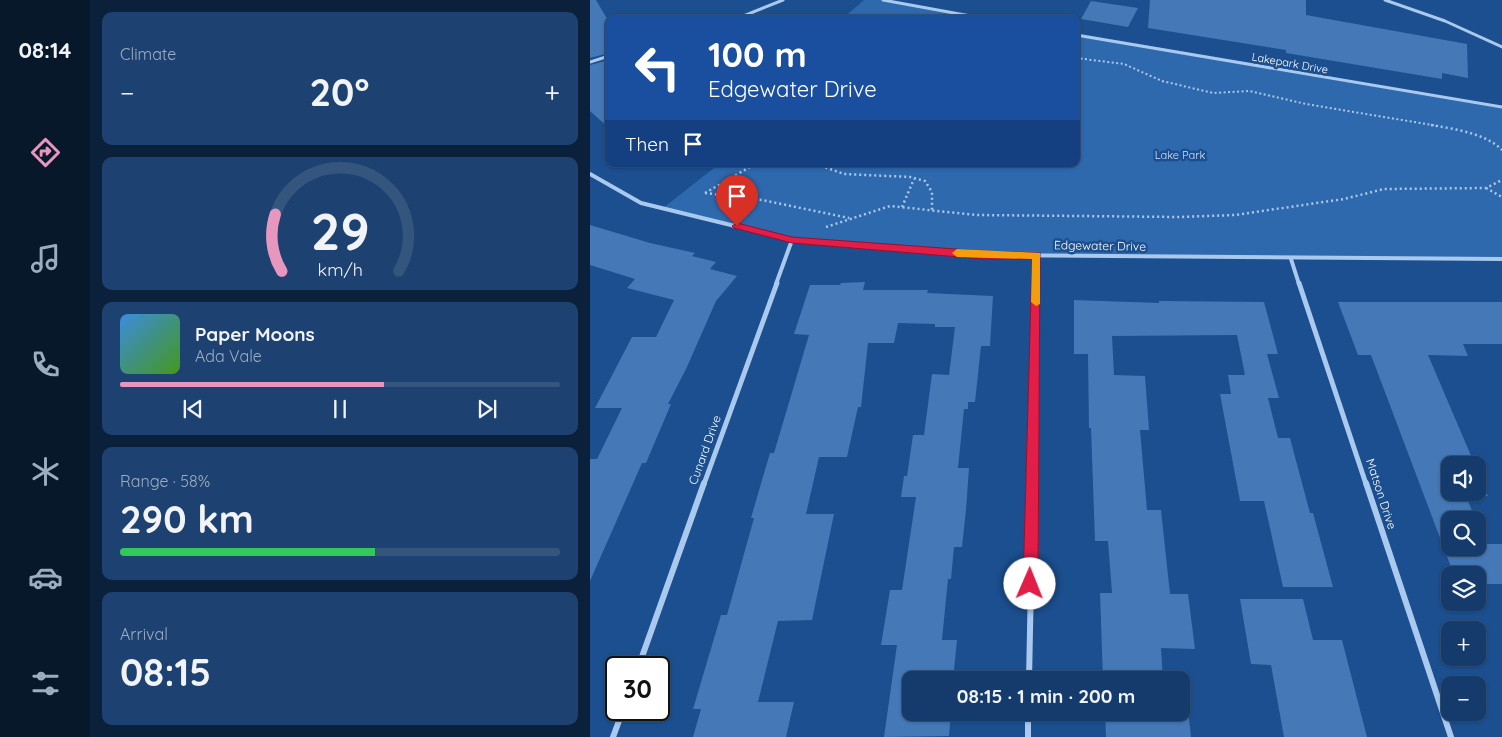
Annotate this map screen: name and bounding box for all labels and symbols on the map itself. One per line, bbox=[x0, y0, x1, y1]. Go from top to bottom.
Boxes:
street label: Lakepark Drive bbox=[1251, 49, 1329, 77]
park label: Lake Park bbox=[1155, 148, 1205, 162]
pin bbox=[716, 175, 758, 226]
street label: Edgewater Drive bbox=[1054, 237, 1146, 254]
street label: Cunard Drive bbox=[685, 413, 724, 487]
street label: Matson Drive bbox=[1363, 457, 1400, 531]
position arrow bbox=[1003, 557, 1055, 609]
speed limit sign: 30 bbox=[605, 656, 670, 721]

